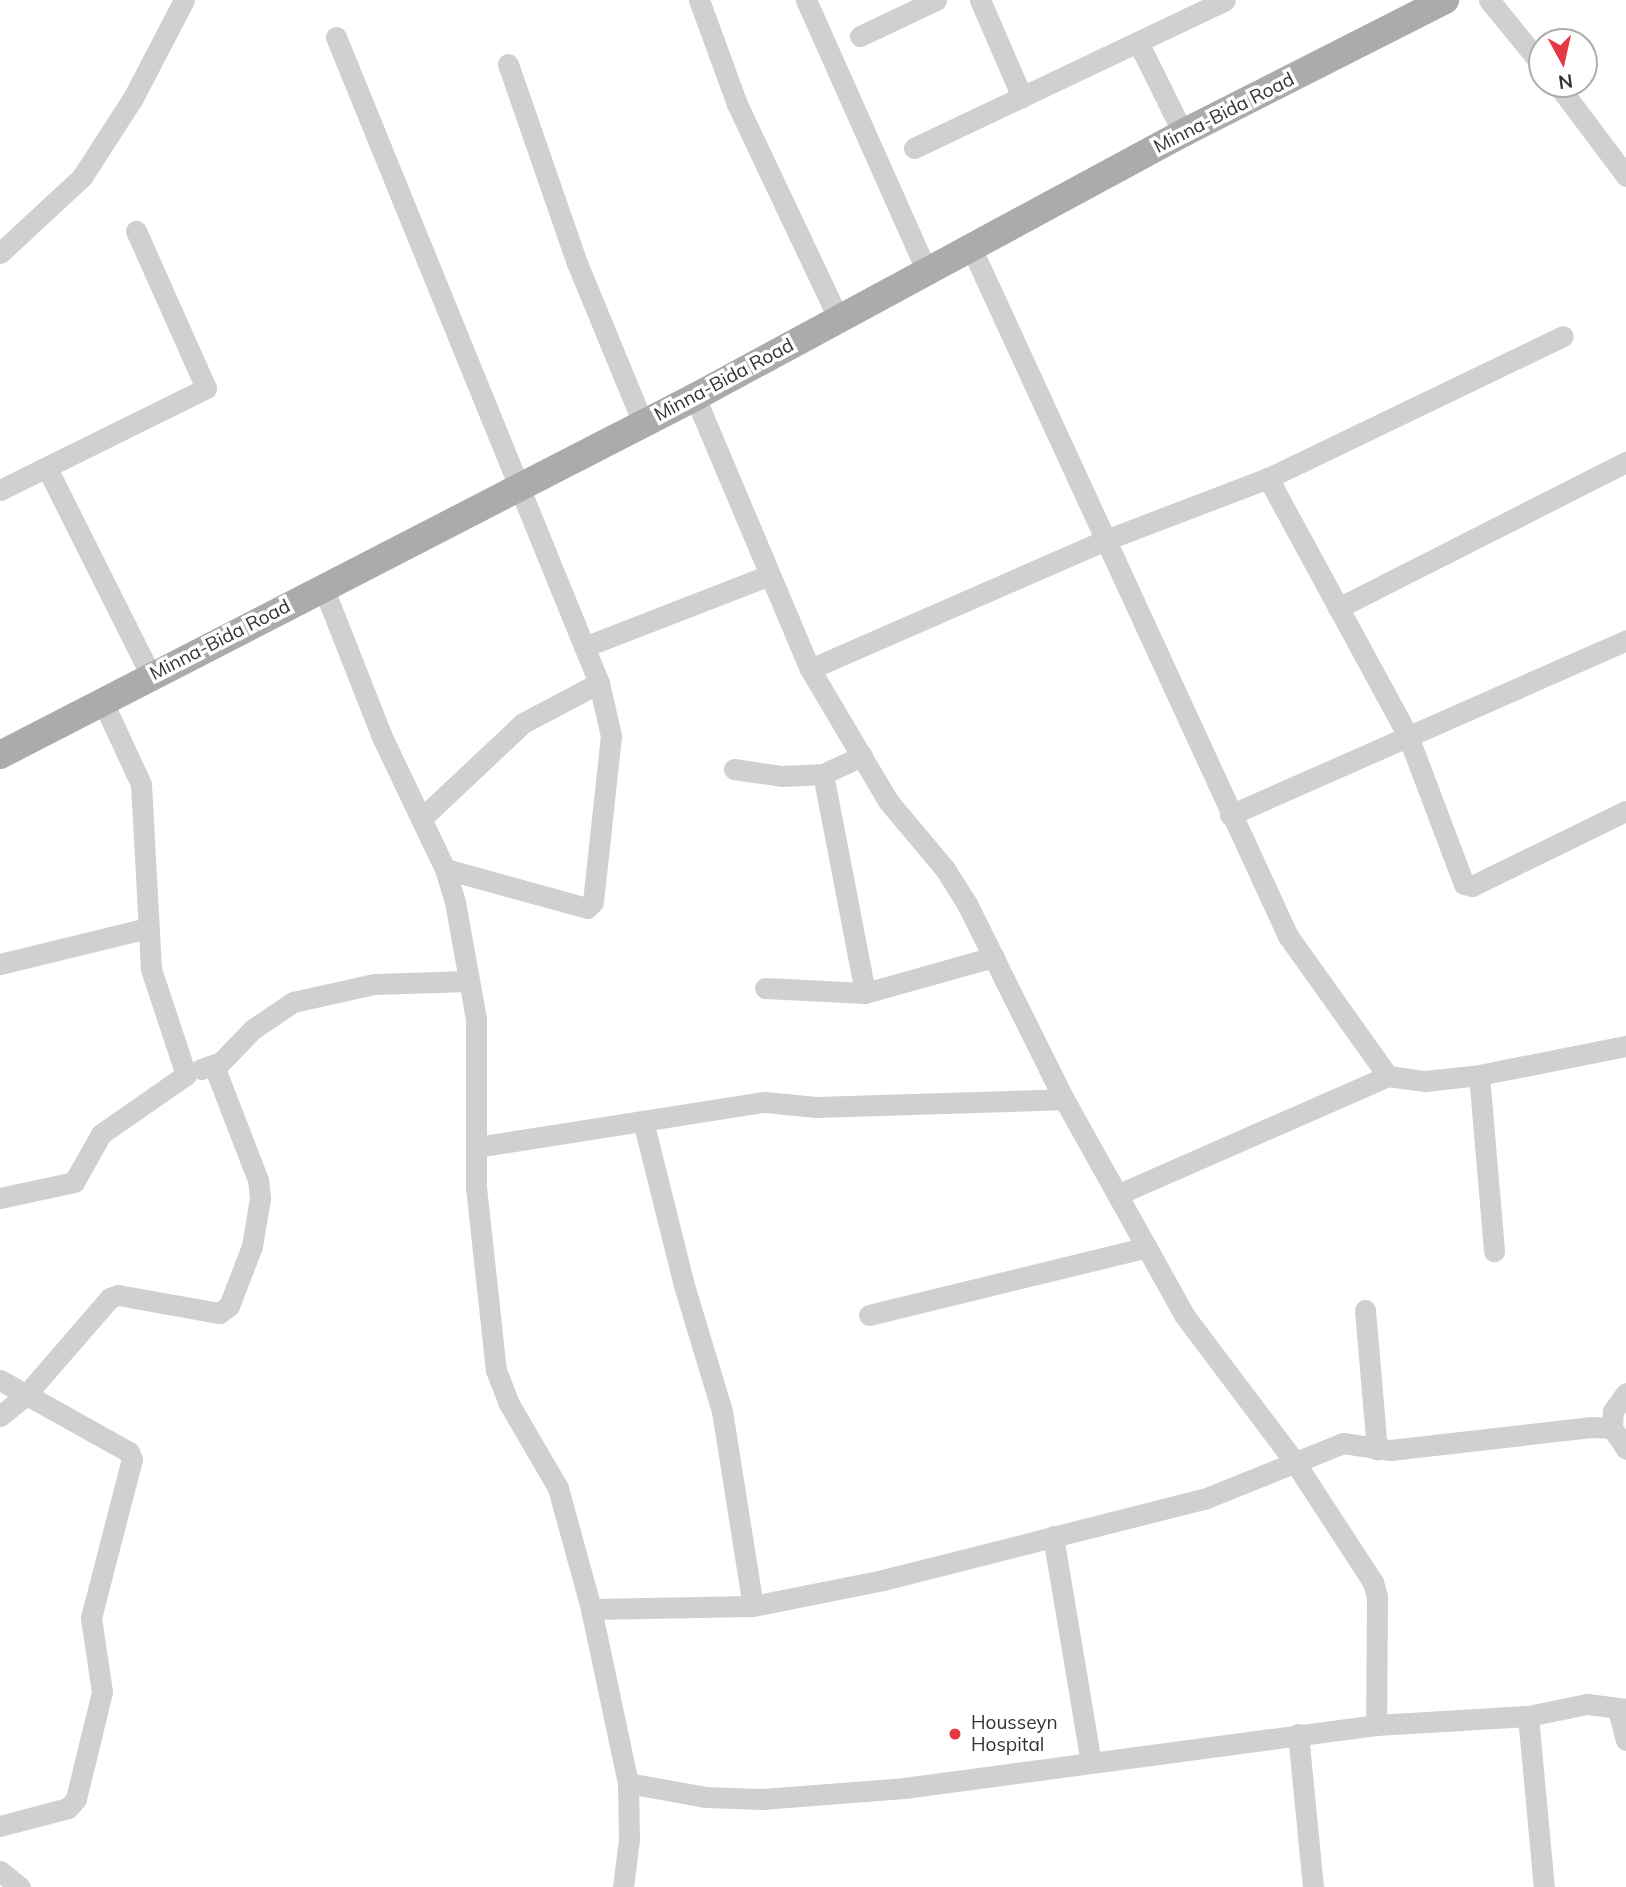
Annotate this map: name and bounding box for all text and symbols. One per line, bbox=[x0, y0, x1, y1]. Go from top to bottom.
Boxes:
north arrow bbox=[1528, 28, 1598, 98]
street label: Minna-Bida Road bbox=[1150, 68, 1298, 158]
text: N bbox=[1557, 69, 1574, 95]
street label: Minna-Bida Road bbox=[650, 334, 798, 426]
street label: Minna-Bida Road bbox=[146, 595, 294, 685]
place label: Housseyn Hospital bbox=[971, 1712, 1058, 1756]
marker: Housseyn Hospital bbox=[945, 1724, 965, 1744]

